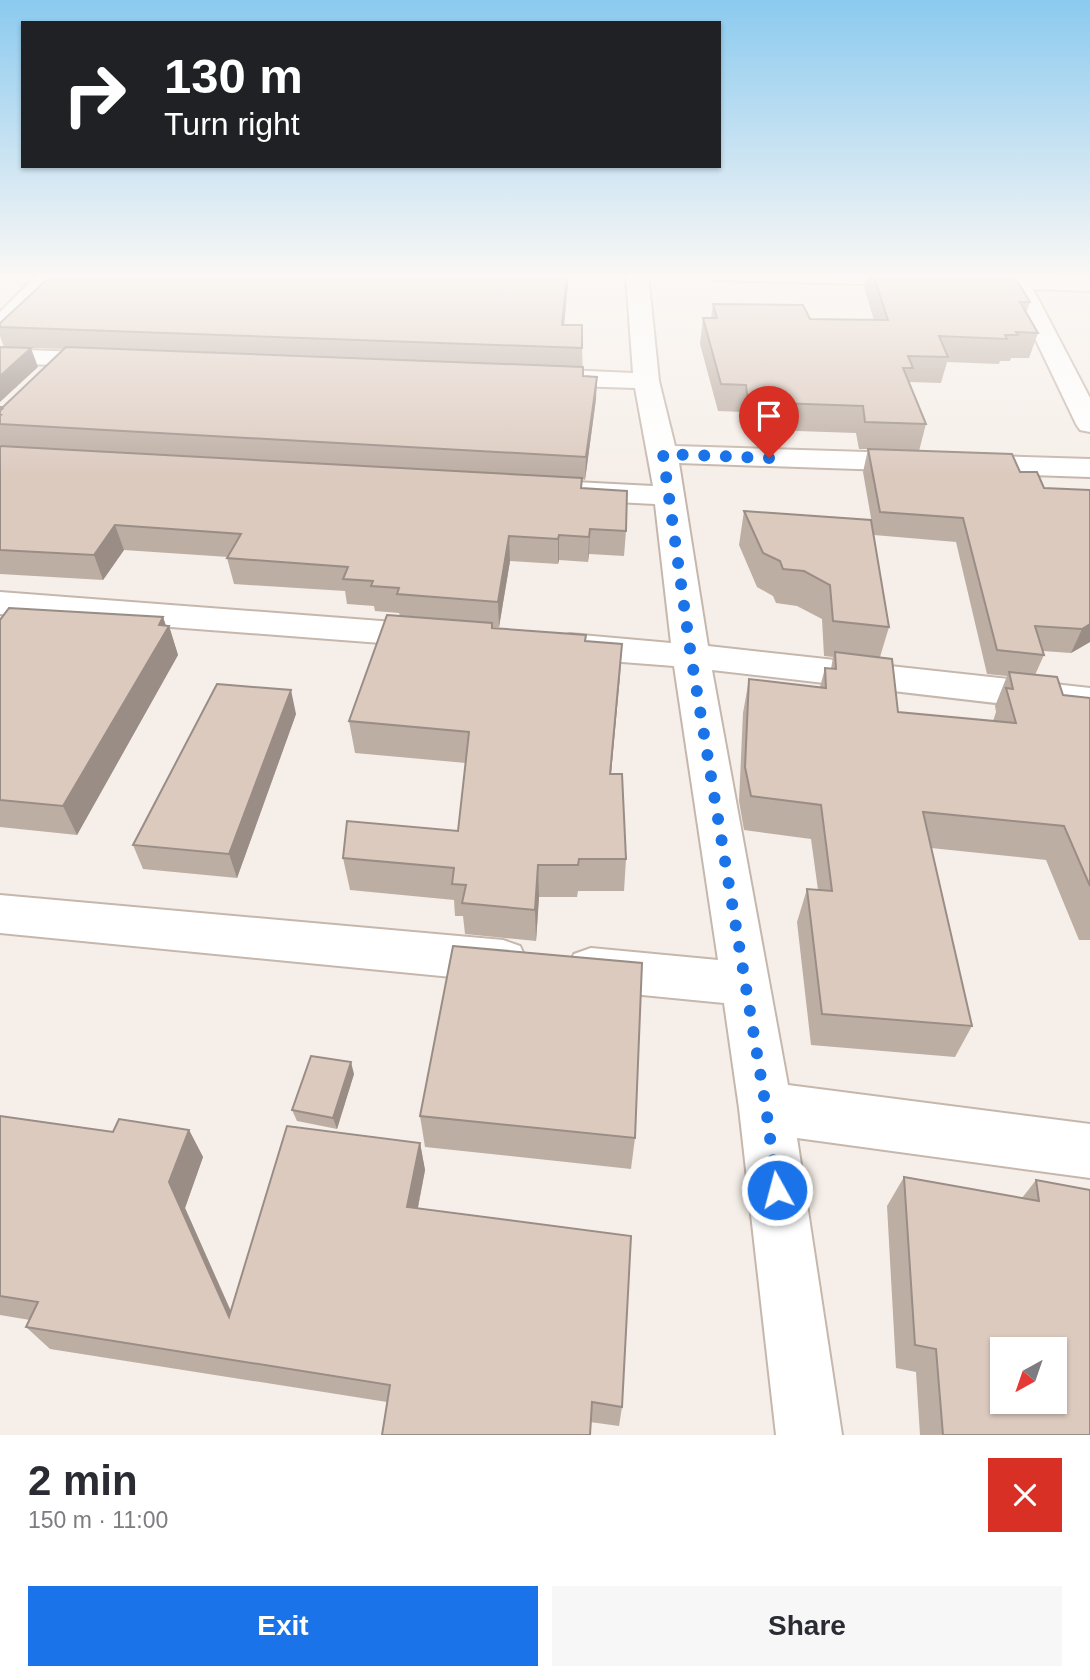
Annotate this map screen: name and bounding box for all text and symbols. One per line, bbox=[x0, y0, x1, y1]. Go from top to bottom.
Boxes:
icon: right bbox=[49, 49, 140, 140]
text: 130 m bbox=[164, 49, 303, 103]
text: Turn right bbox=[164, 106, 300, 142]
pin bbox=[739, 386, 799, 458]
icon: arrive bbox=[750, 397, 788, 435]
position arrow bbox=[740, 1153, 814, 1227]
north arrow bbox=[990, 1337, 1068, 1414]
map controls bbox=[990, 1337, 1067, 1414]
text: 2 min bbox=[28, 1457, 138, 1504]
button: close bbox=[988, 1458, 1062, 1532]
text: 150 m · 11:00 bbox=[28, 1507, 168, 1533]
button: Exit bbox=[28, 1586, 538, 1666]
button: Share bbox=[552, 1586, 1062, 1666]

